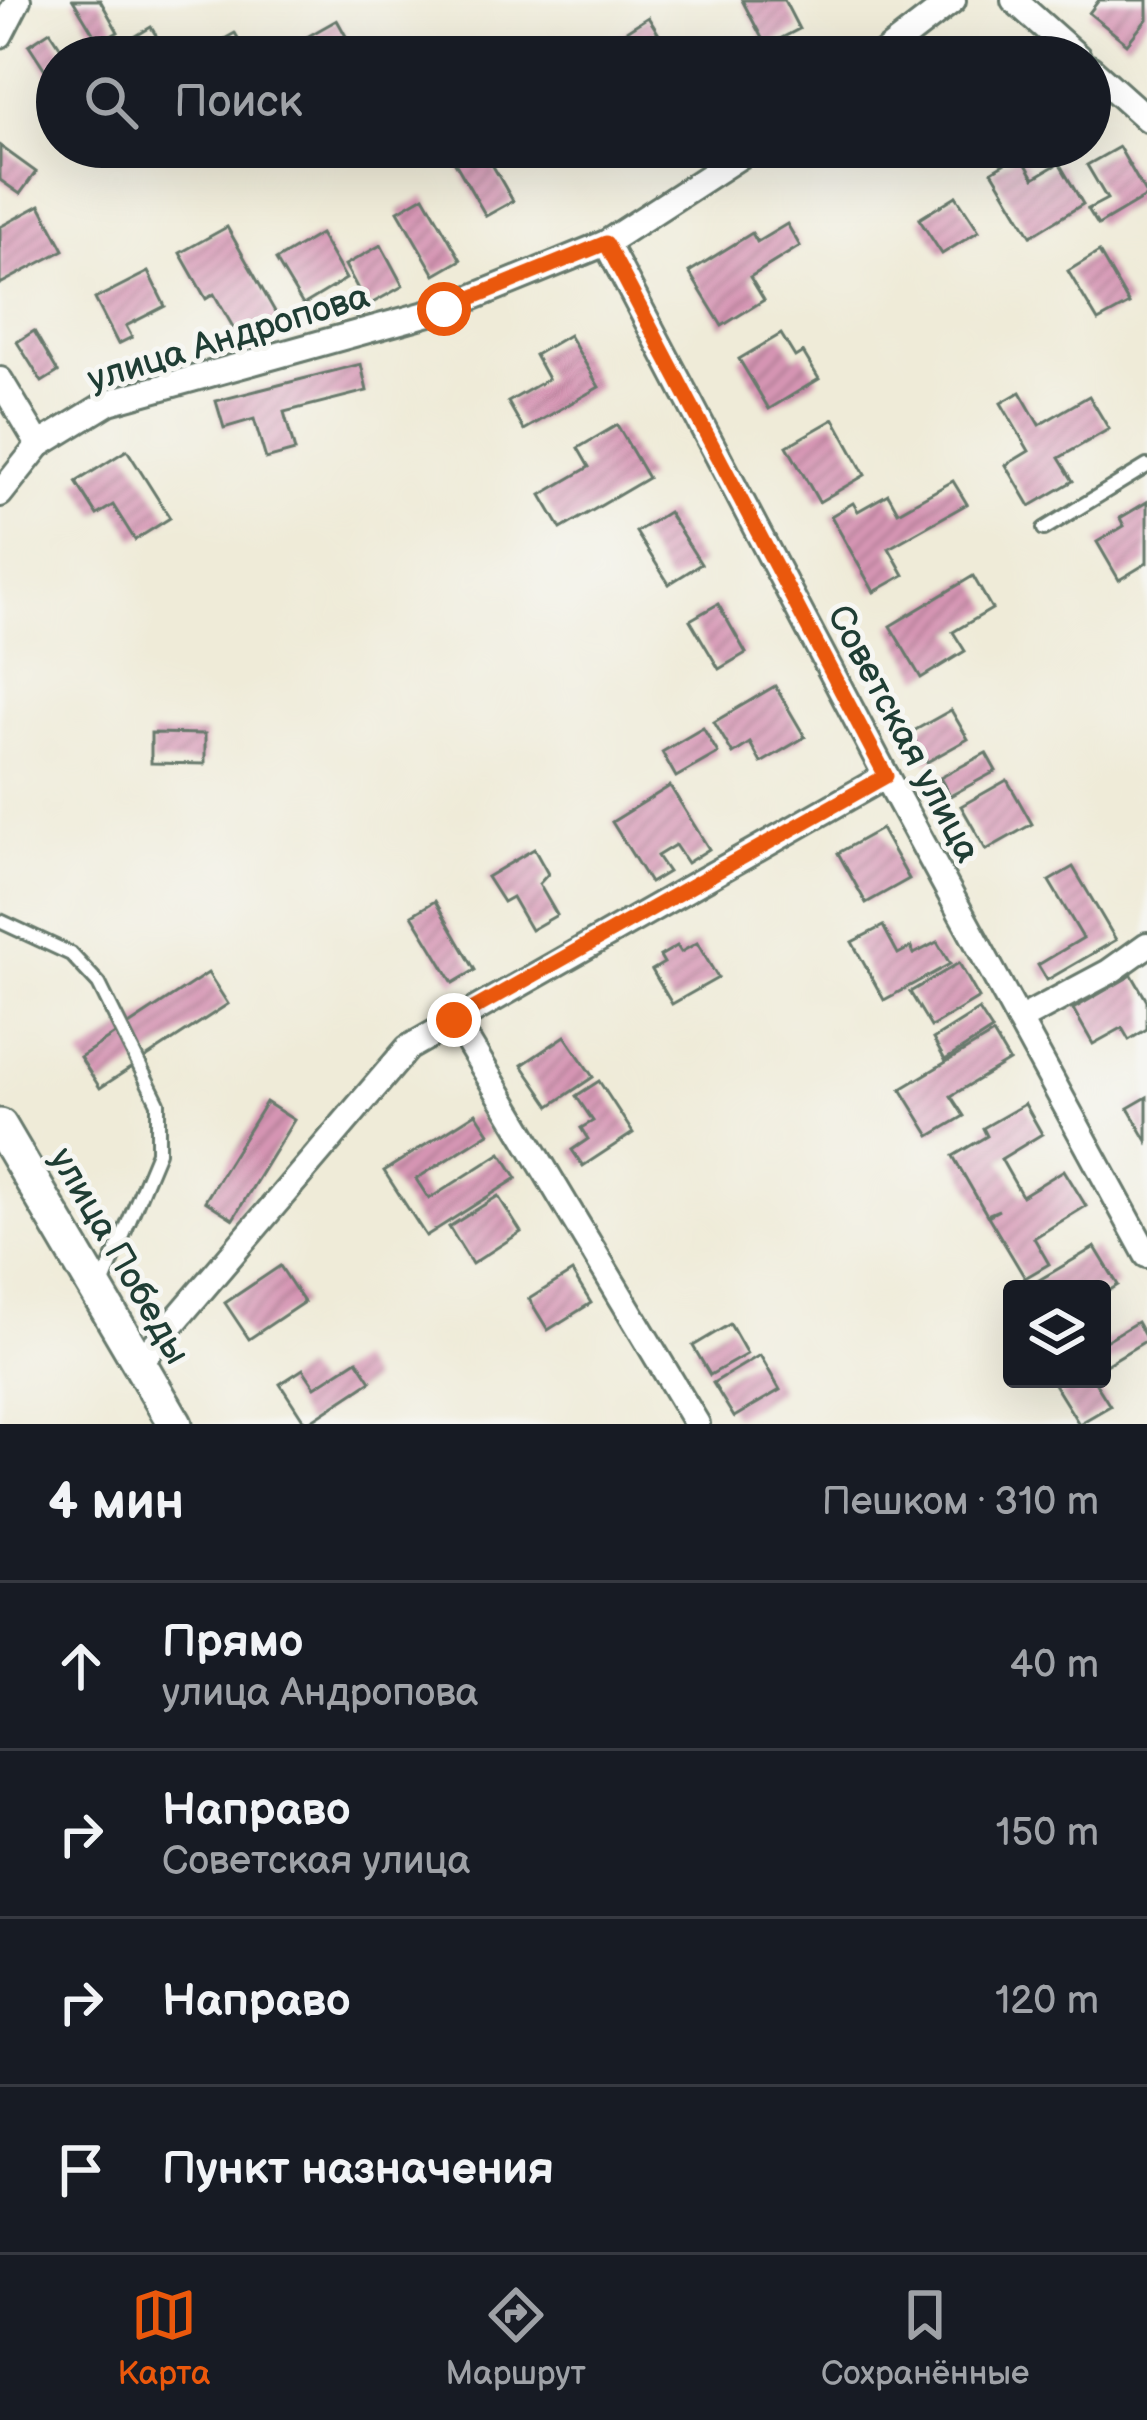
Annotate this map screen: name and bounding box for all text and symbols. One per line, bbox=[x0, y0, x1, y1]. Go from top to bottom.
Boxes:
search box bbox=[36, 36, 1111, 168]
icon: search bbox=[78, 69, 144, 135]
text: Поиск bbox=[174, 75, 302, 130]
street label: улица Андропова bbox=[83, 275, 375, 402]
route start bbox=[417, 282, 471, 336]
street label: Советская улица bbox=[817, 598, 989, 870]
route end bbox=[427, 993, 481, 1047]
street label: улица Победы bbox=[40, 1140, 198, 1372]
map controls bbox=[1003, 1280, 1111, 1388]
button: layers bbox=[1003, 1280, 1111, 1388]
text: 4 мин bbox=[48, 1472, 184, 1533]
text: Пешком · 310 m bbox=[822, 1479, 1099, 1526]
text: Прямо bbox=[162, 1615, 303, 1670]
icon: ahead bbox=[48, 1633, 114, 1699]
text: 40 m bbox=[1009, 1642, 1099, 1689]
text: улица Андропова bbox=[162, 1670, 479, 1717]
text: Направо bbox=[162, 1783, 351, 1838]
icon: right bbox=[48, 1801, 114, 1867]
text: 150 m bbox=[996, 1810, 1099, 1857]
text: Советская улица bbox=[162, 1838, 471, 1885]
icon: right bbox=[48, 1969, 114, 2035]
text: Направо bbox=[162, 1974, 351, 2029]
text: 120 m bbox=[995, 1978, 1099, 2025]
icon: arrive bbox=[48, 2137, 114, 2203]
text: Пункт назначения bbox=[162, 2142, 554, 2197]
tab: Карта bbox=[118, 2282, 210, 2394]
tab: Маршрут bbox=[446, 2282, 586, 2394]
tab: Сохранённые bbox=[821, 2282, 1029, 2394]

